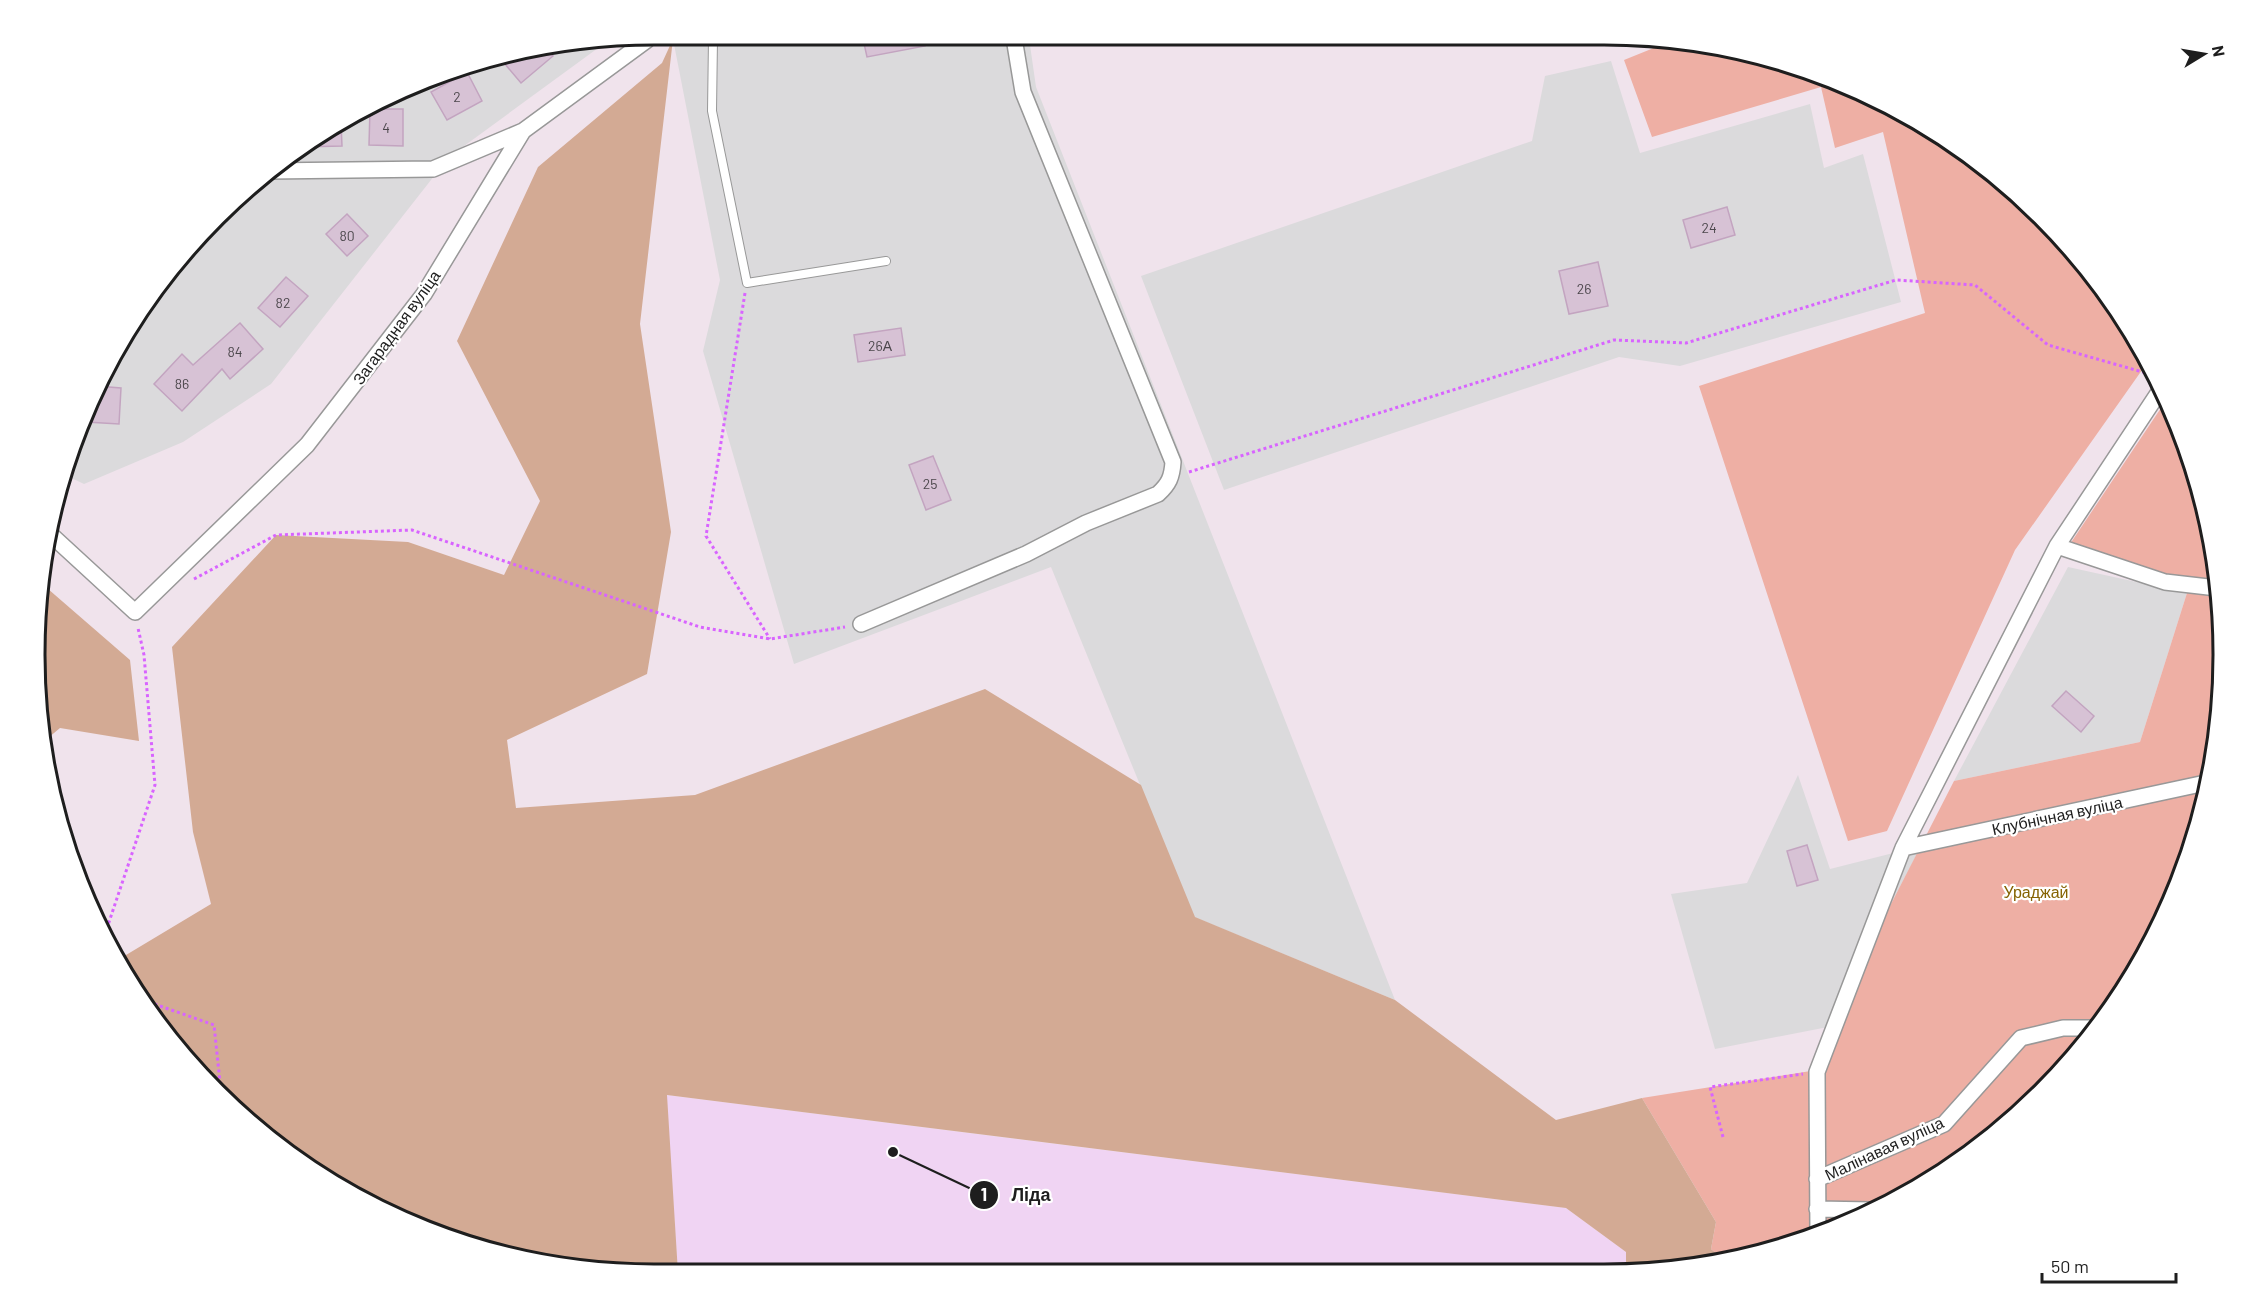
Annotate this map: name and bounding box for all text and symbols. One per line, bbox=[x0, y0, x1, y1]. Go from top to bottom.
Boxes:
north arrow bbox=[2174, 24, 2234, 84]
text: N bbox=[2209, 44, 2230, 58]
house number: 2 bbox=[453, 88, 461, 105]
house number: 4 bbox=[382, 119, 390, 136]
house number: 24 bbox=[1701, 219, 1717, 236]
house number: 80 bbox=[339, 227, 355, 244]
street label: Загарадная вуліца bbox=[348, 266, 444, 388]
house number: 26 bbox=[1577, 280, 1591, 297]
house number: 82 bbox=[276, 294, 290, 311]
house number: 26А bbox=[868, 337, 893, 354]
house number: 84 bbox=[227, 343, 243, 360]
house number: 86 bbox=[175, 375, 189, 392]
house number: 25 bbox=[923, 475, 937, 492]
street label: Клубнічная вуліца bbox=[1990, 792, 2124, 838]
park label: Ураджай bbox=[2003, 882, 2069, 901]
street label: Малінавая вуліца bbox=[1822, 1112, 1946, 1184]
callout: Ліда bbox=[969, 1177, 1062, 1213]
text: 1 bbox=[981, 1183, 987, 1205]
text: Ліда bbox=[1011, 1183, 1052, 1205]
scale bar bbox=[2042, 1246, 2176, 1284]
text: 50 m bbox=[2051, 1255, 2089, 1277]

